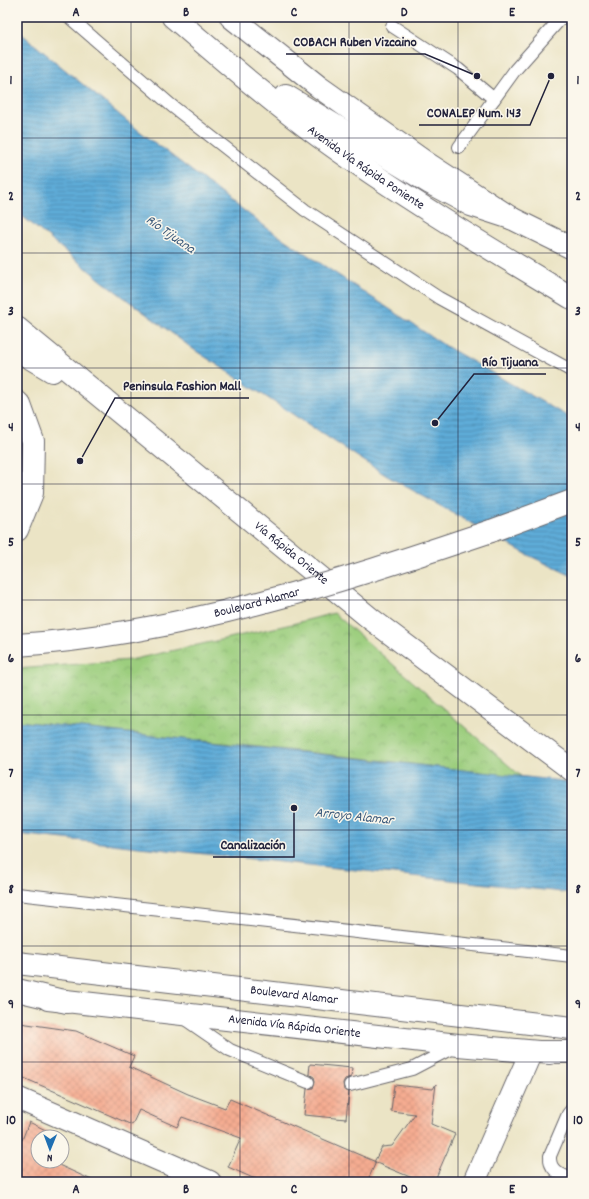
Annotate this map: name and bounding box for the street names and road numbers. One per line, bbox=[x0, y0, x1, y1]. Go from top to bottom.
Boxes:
street label: Avenida Vía Rápida Poniente bbox=[303, 121, 428, 215]
street label: Vía Rápida Oriente bbox=[250, 517, 333, 590]
street label: Boulevard Alamar bbox=[212, 583, 302, 623]
street label: Boulevard Alamar bbox=[249, 981, 339, 1010]
street label: Avenida Vía Rápida Oriente bbox=[227, 1010, 362, 1044]

